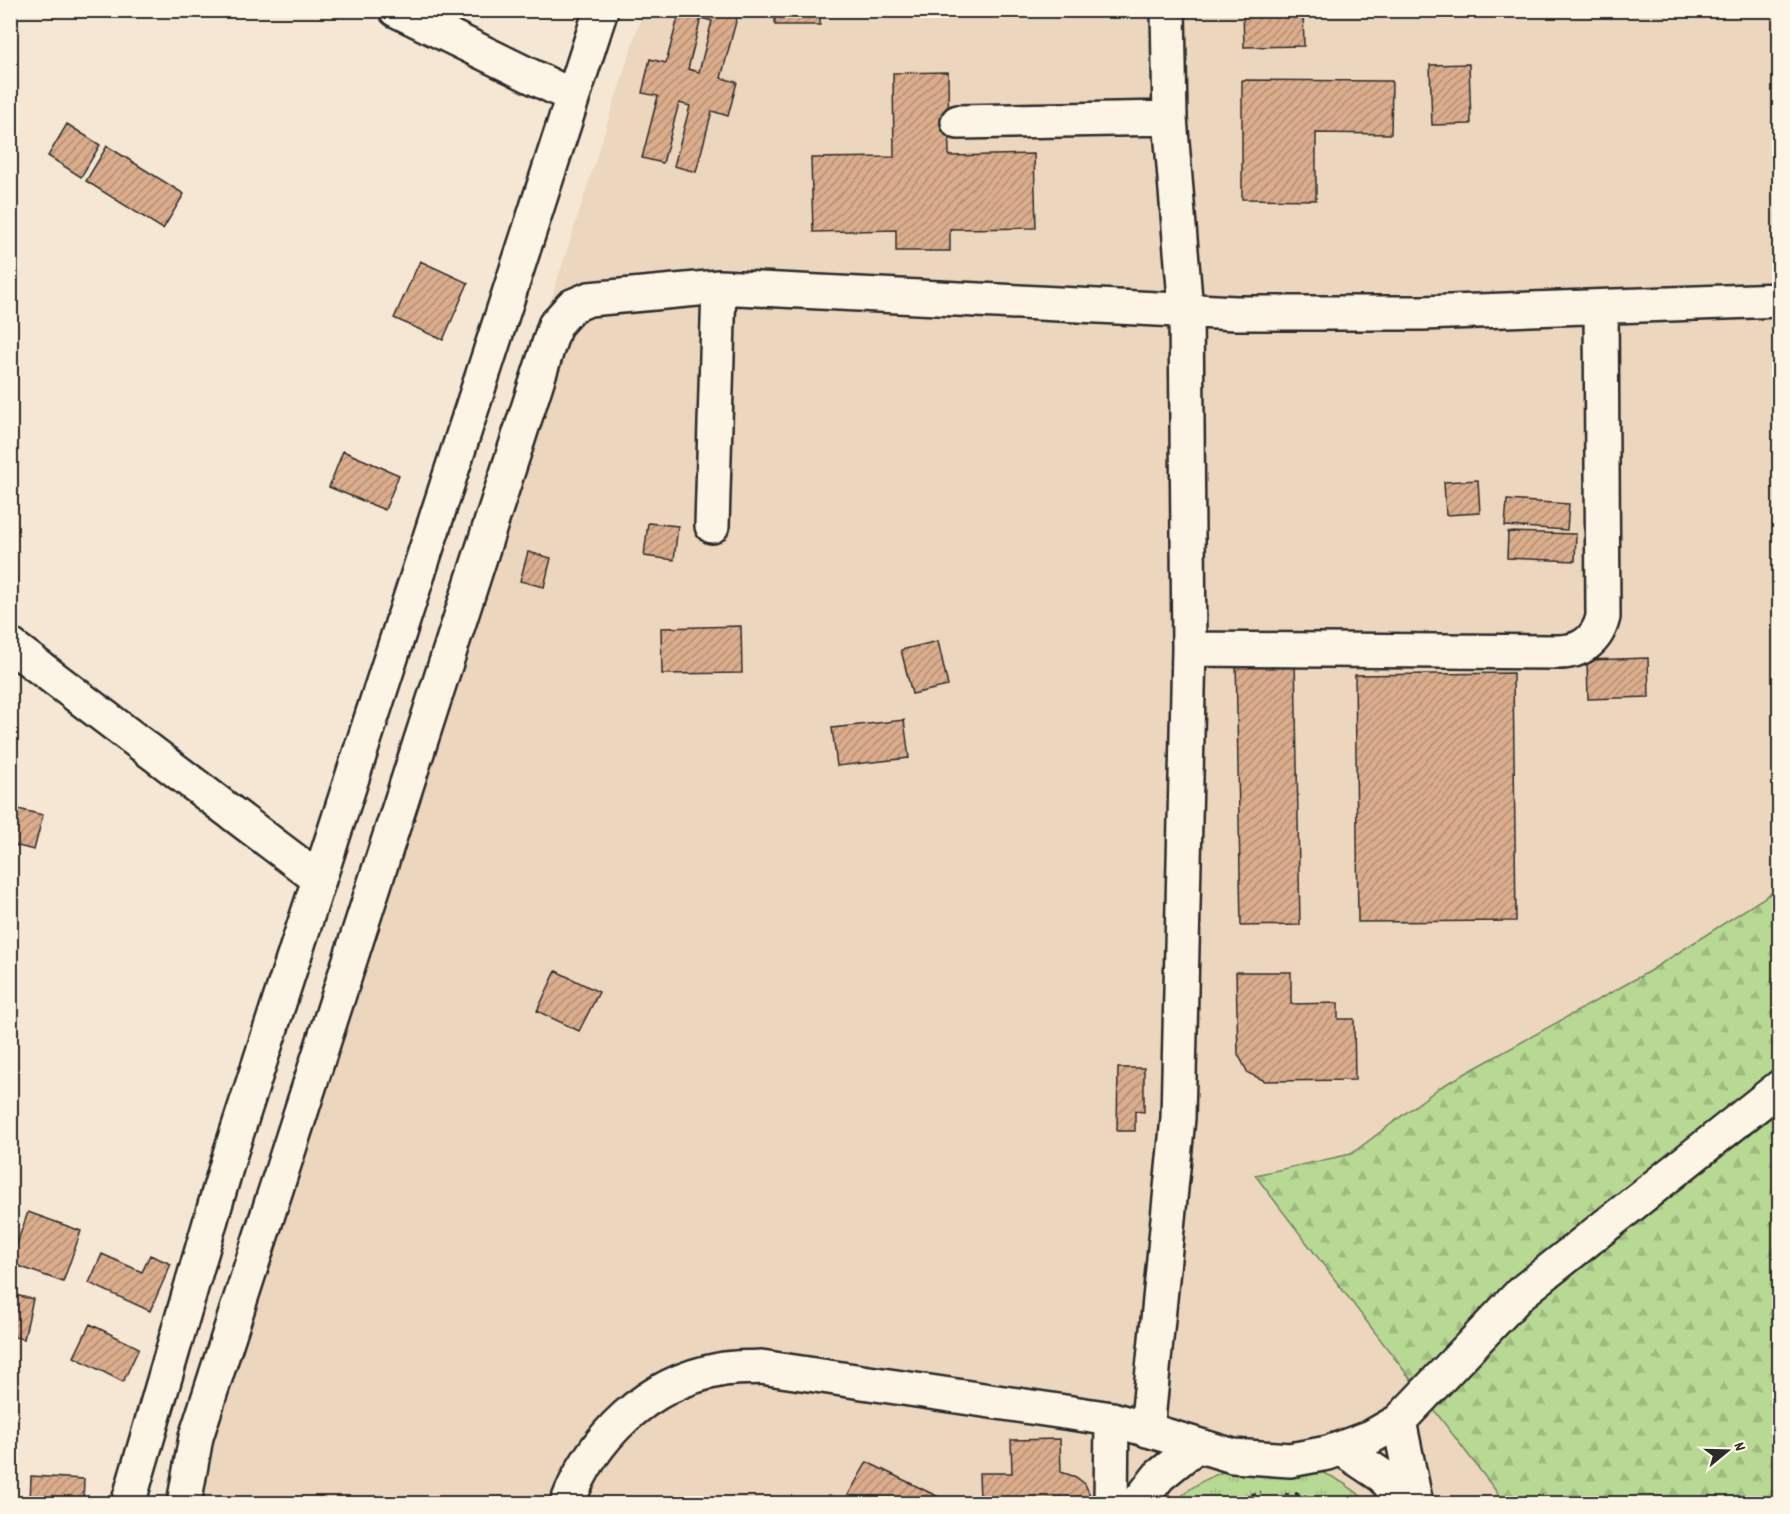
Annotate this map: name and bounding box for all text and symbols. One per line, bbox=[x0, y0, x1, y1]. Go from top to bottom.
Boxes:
north arrow bbox=[1697, 1421, 1757, 1481]
text: N bbox=[1727, 1439, 1751, 1455]

